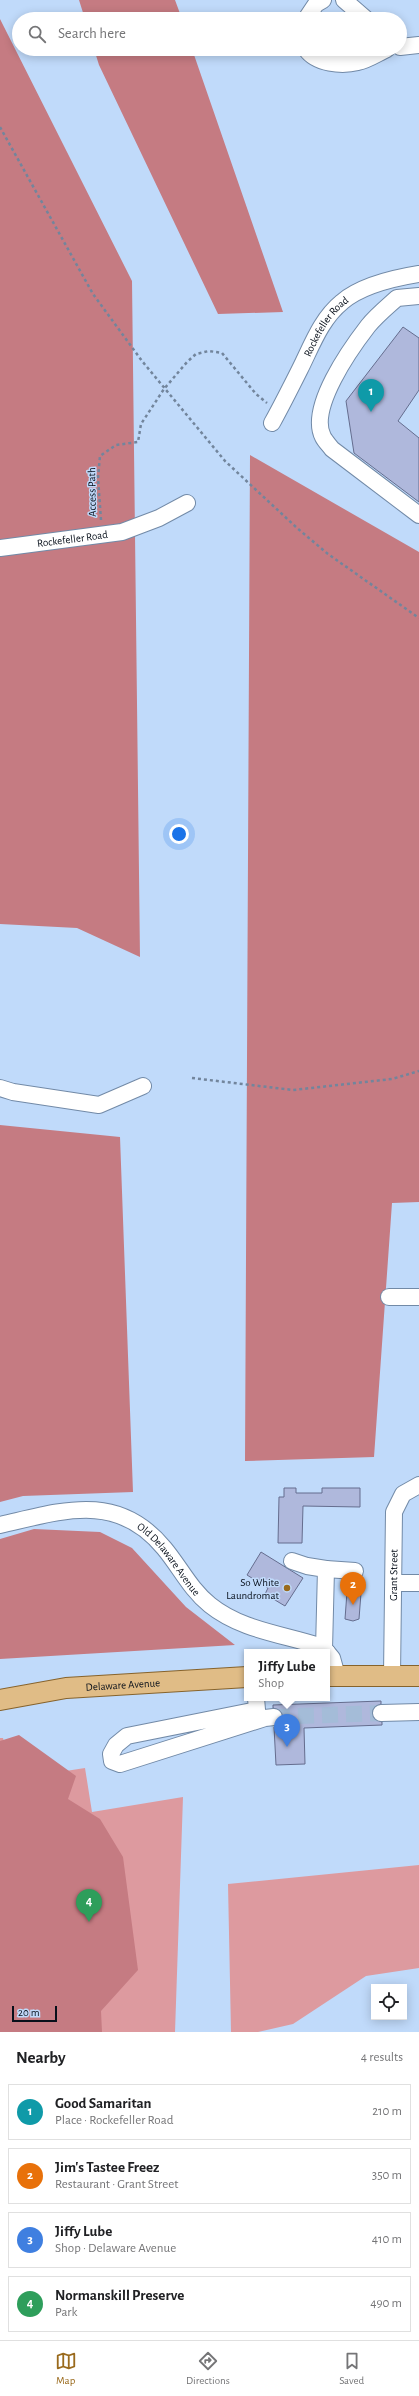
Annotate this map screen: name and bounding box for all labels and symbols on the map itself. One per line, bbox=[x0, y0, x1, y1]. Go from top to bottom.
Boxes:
street label: Rockefeller Road bbox=[301, 294, 350, 358]
pin: 1 bbox=[358, 379, 384, 412]
street label: Access Path bbox=[86, 467, 98, 517]
street label: Rockefeller Road bbox=[36, 528, 109, 549]
your location bbox=[169, 824, 189, 844]
street label: Old Delaware Avenue bbox=[135, 1520, 202, 1598]
street label: Grant Street bbox=[387, 1549, 399, 1601]
pin: 2 bbox=[340, 1572, 366, 1605]
place label: So White Laundromat bbox=[226, 1577, 279, 1601]
marker: So White Laundromat bbox=[282, 1583, 292, 1593]
street label: Delaware Avenue bbox=[85, 1677, 160, 1692]
pin: 3 bbox=[274, 1714, 300, 1747]
pin: 4 bbox=[76, 1889, 102, 1922]
scale bar bbox=[12, 2004, 57, 2023]

